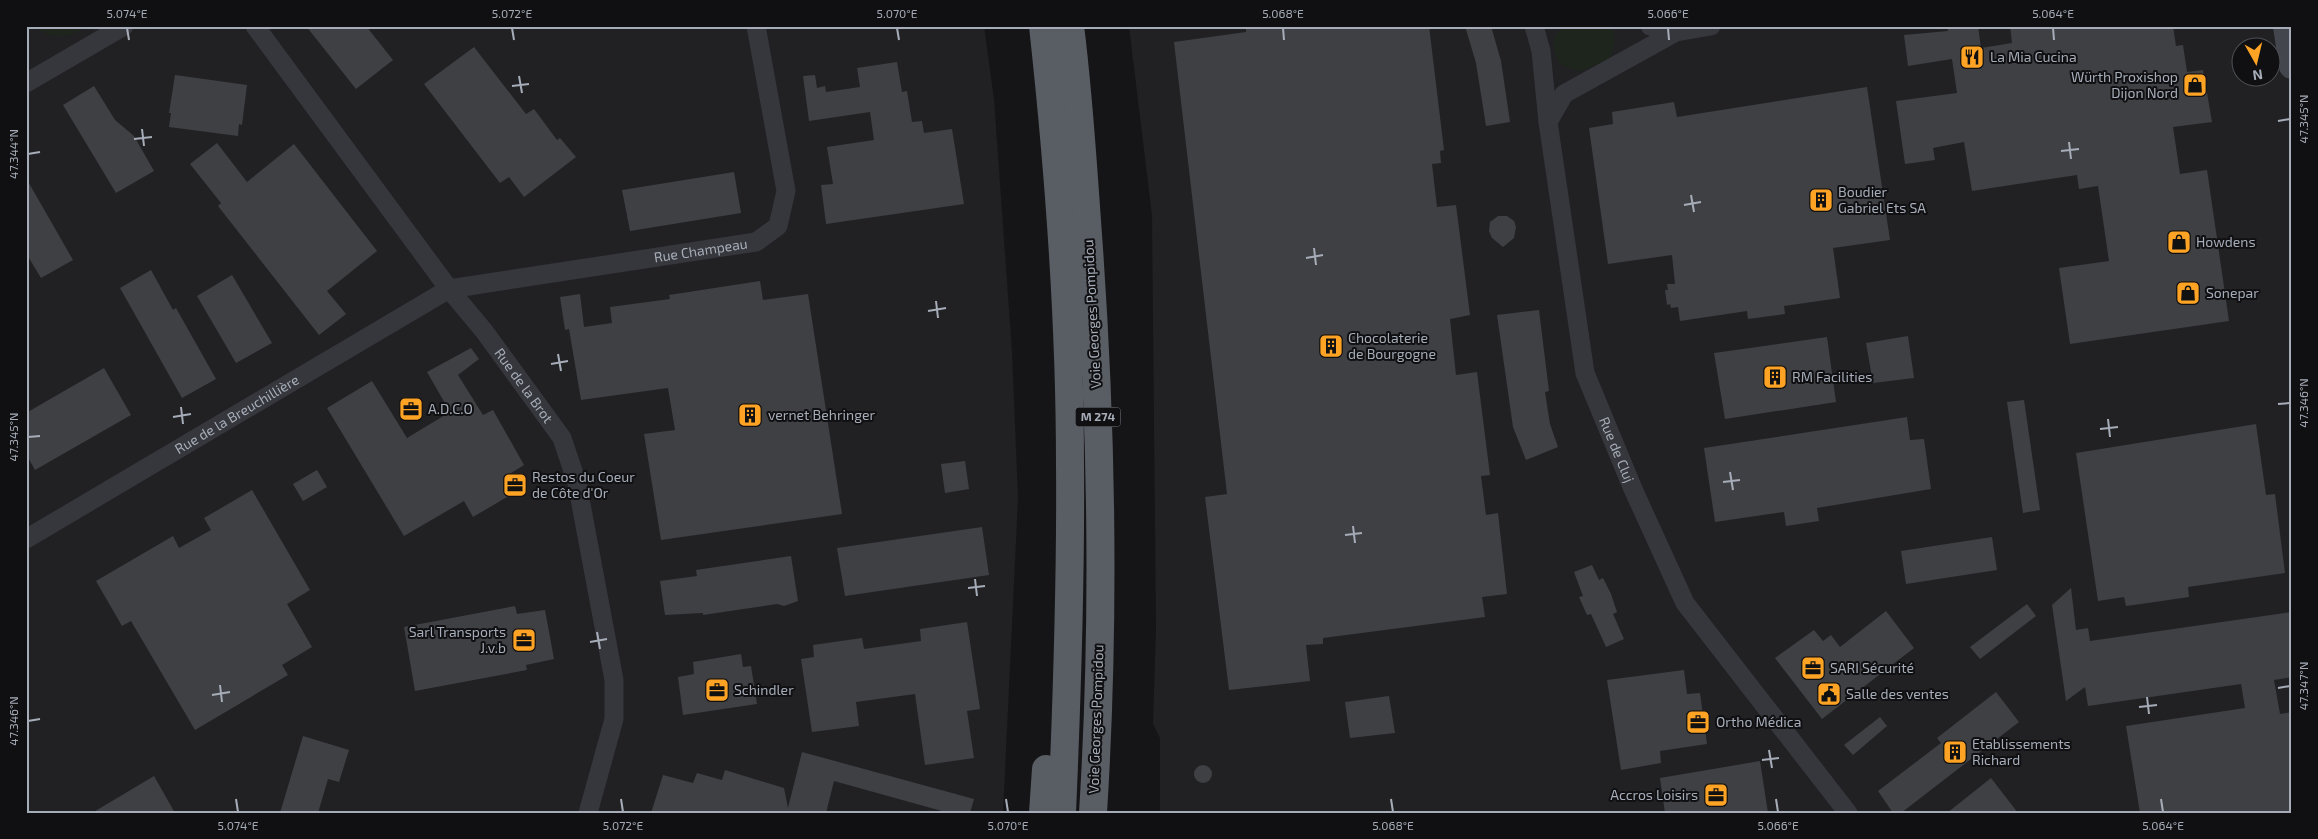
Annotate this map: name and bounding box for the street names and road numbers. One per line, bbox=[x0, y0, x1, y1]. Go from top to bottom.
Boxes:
street label: Rue Champeau bbox=[653, 234, 749, 266]
street label: Voie Georges Pompidou bbox=[1079, 239, 1104, 389]
street label: Rue de la Brot bbox=[491, 345, 557, 426]
street label: Rue de la Breuchillière bbox=[171, 371, 302, 457]
road number: M 274 bbox=[1076, 408, 1120, 427]
street label: Rue de Cluj bbox=[1596, 414, 1638, 485]
street label: Voie Georges Pompidou bbox=[1084, 644, 1107, 794]

